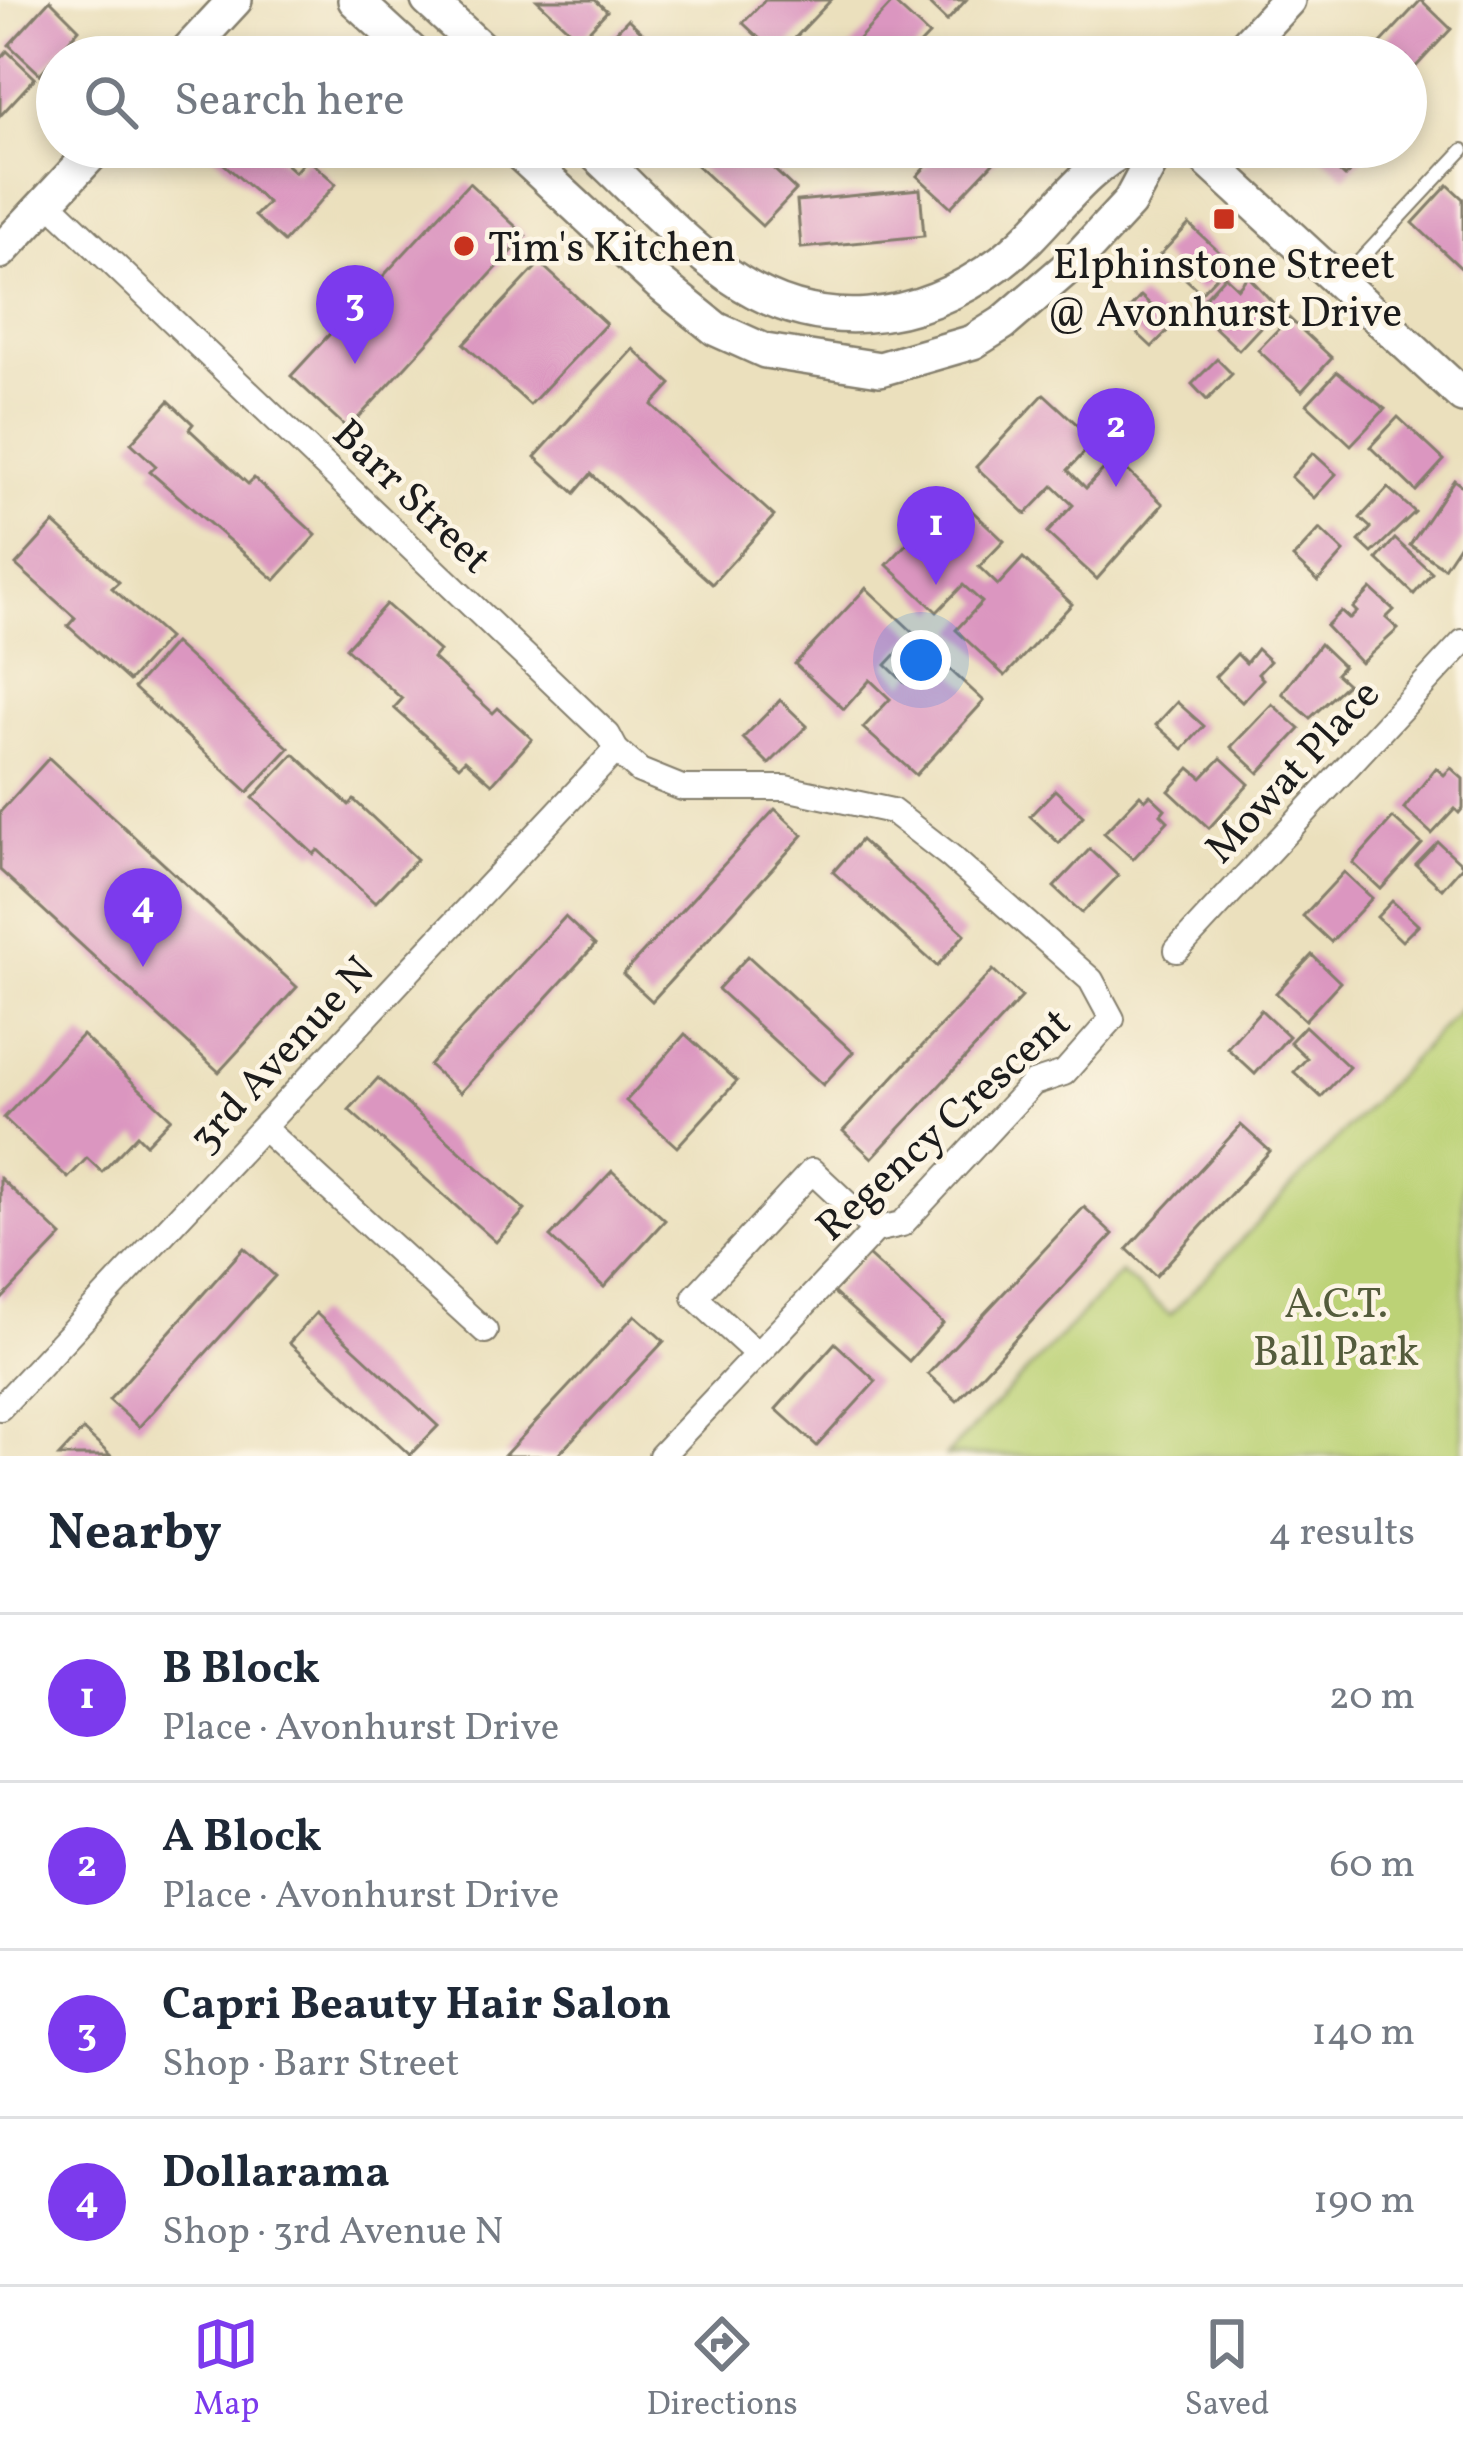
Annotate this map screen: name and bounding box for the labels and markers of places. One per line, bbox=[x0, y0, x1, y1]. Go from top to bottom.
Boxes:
marker: Elphinstone Street @ Avonhurst Drive bbox=[1211, 206, 1237, 232]
place label: Tim's Kitchen bbox=[488, 221, 736, 280]
marker: Tim's Kitchen bbox=[451, 233, 477, 259]
place label: Elphinstone Street @ Avonhurst Drive bbox=[1046, 238, 1402, 345]
pin: 3 bbox=[316, 265, 394, 364]
pin: 2 bbox=[1077, 388, 1155, 487]
pin: 1 bbox=[897, 486, 975, 585]
pin: 4 bbox=[104, 868, 182, 967]

